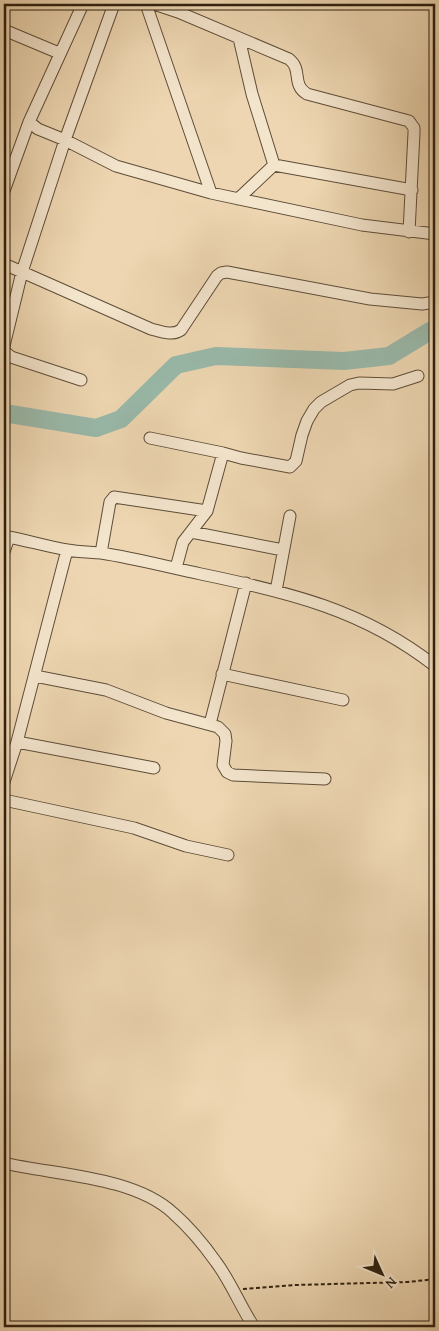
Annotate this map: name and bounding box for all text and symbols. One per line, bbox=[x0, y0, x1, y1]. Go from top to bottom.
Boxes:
north arrow bbox=[356, 1248, 406, 1298]
text: N bbox=[380, 1273, 402, 1294]

